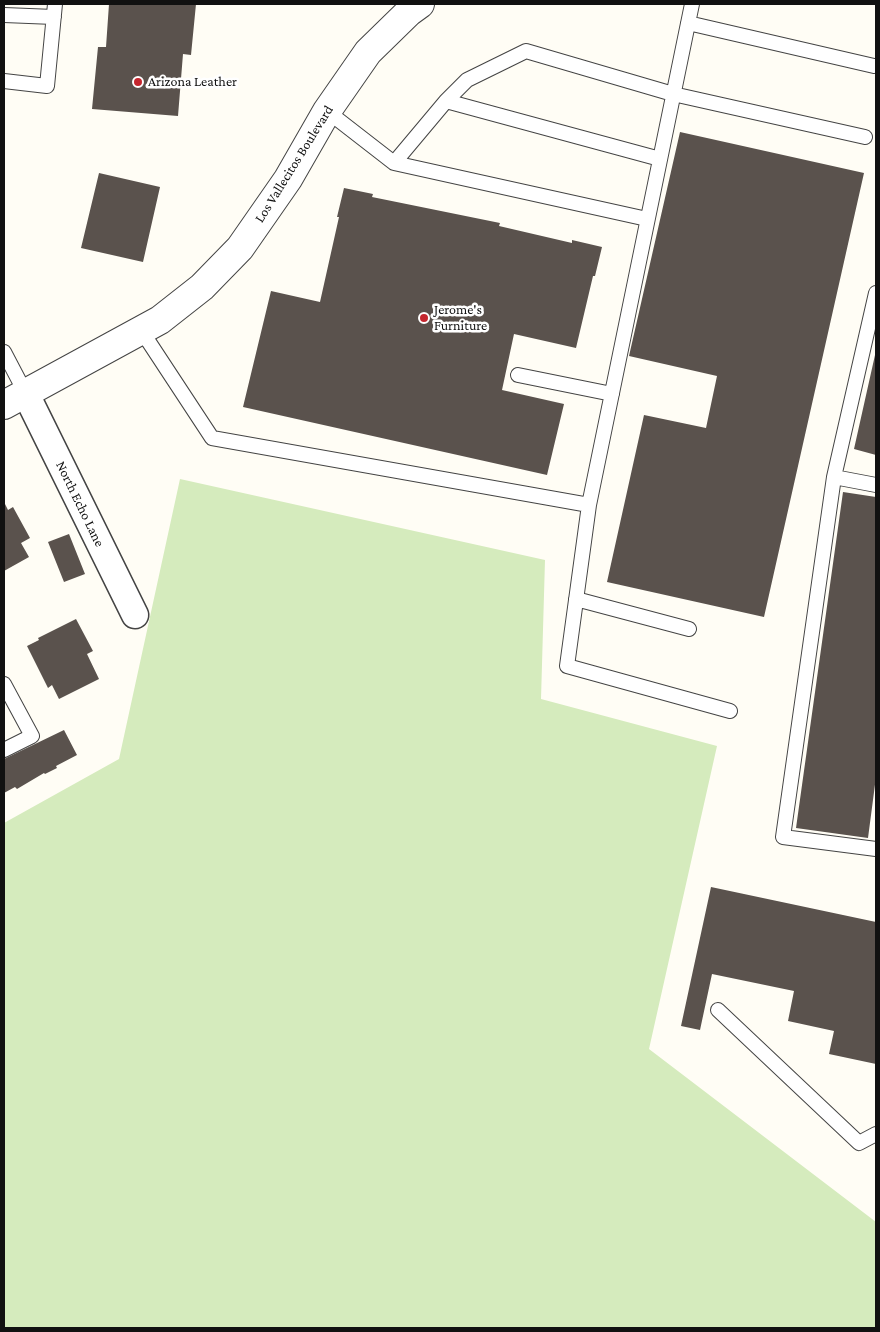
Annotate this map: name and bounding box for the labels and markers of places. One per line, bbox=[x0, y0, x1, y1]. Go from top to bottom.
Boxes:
place label: Arizona Leather bbox=[148, 74, 237, 90]
marker: Arizona Leather bbox=[132, 76, 144, 88]
place label: Jerome's Furniture bbox=[434, 302, 487, 334]
marker: Jerome's Furniture bbox=[418, 312, 430, 324]

